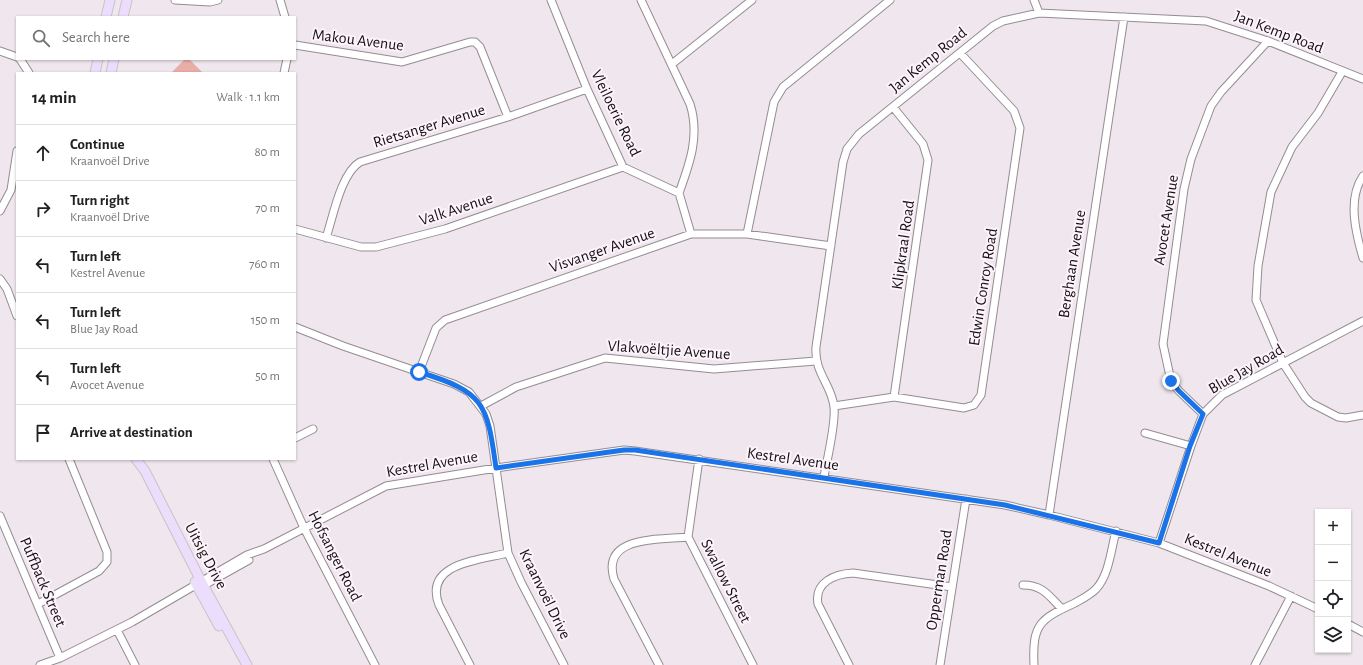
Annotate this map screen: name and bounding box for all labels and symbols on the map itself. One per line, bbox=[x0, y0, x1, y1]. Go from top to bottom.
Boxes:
street label: Jan Kemp Road bbox=[1232, 8, 1326, 56]
street label: Jan Kemp Road bbox=[886, 24, 970, 96]
street label: Makou Avenue bbox=[311, 26, 405, 54]
street label: Vleiloerie Road bbox=[588, 67, 644, 159]
street label: Rietsanger Avenue bbox=[371, 101, 487, 151]
street label: Avocet Avenue bbox=[1151, 174, 1181, 266]
street label: Valk Avenue bbox=[417, 190, 495, 228]
street label: Klipkraal Road bbox=[889, 199, 917, 291]
street label: Berghaan Avenue bbox=[1056, 209, 1088, 319]
street label: Visvanger Avenue bbox=[547, 224, 657, 276]
street label: Edwin Conroy Road bbox=[966, 227, 1001, 347]
street label: Vlakvoëltjie Avenue bbox=[607, 338, 731, 363]
street label: Blue Jay Road bbox=[1206, 341, 1287, 398]
route start bbox=[410, 363, 428, 381]
route end bbox=[1162, 372, 1180, 390]
street label: Kestrel Avenue bbox=[746, 445, 840, 473]
street label: Kestrel Avenue bbox=[385, 448, 479, 480]
street label: Hofsanger Road bbox=[305, 508, 365, 604]
street label: Uitsig Drive bbox=[182, 520, 230, 592]
street label: Opperman Road bbox=[923, 528, 955, 632]
street label: Kestrel Avenue bbox=[1182, 530, 1274, 580]
street label: Puffback Street bbox=[17, 535, 69, 629]
street label: Swallow Street bbox=[698, 536, 754, 626]
street label: Kraanvoël Drive bbox=[516, 547, 574, 641]

